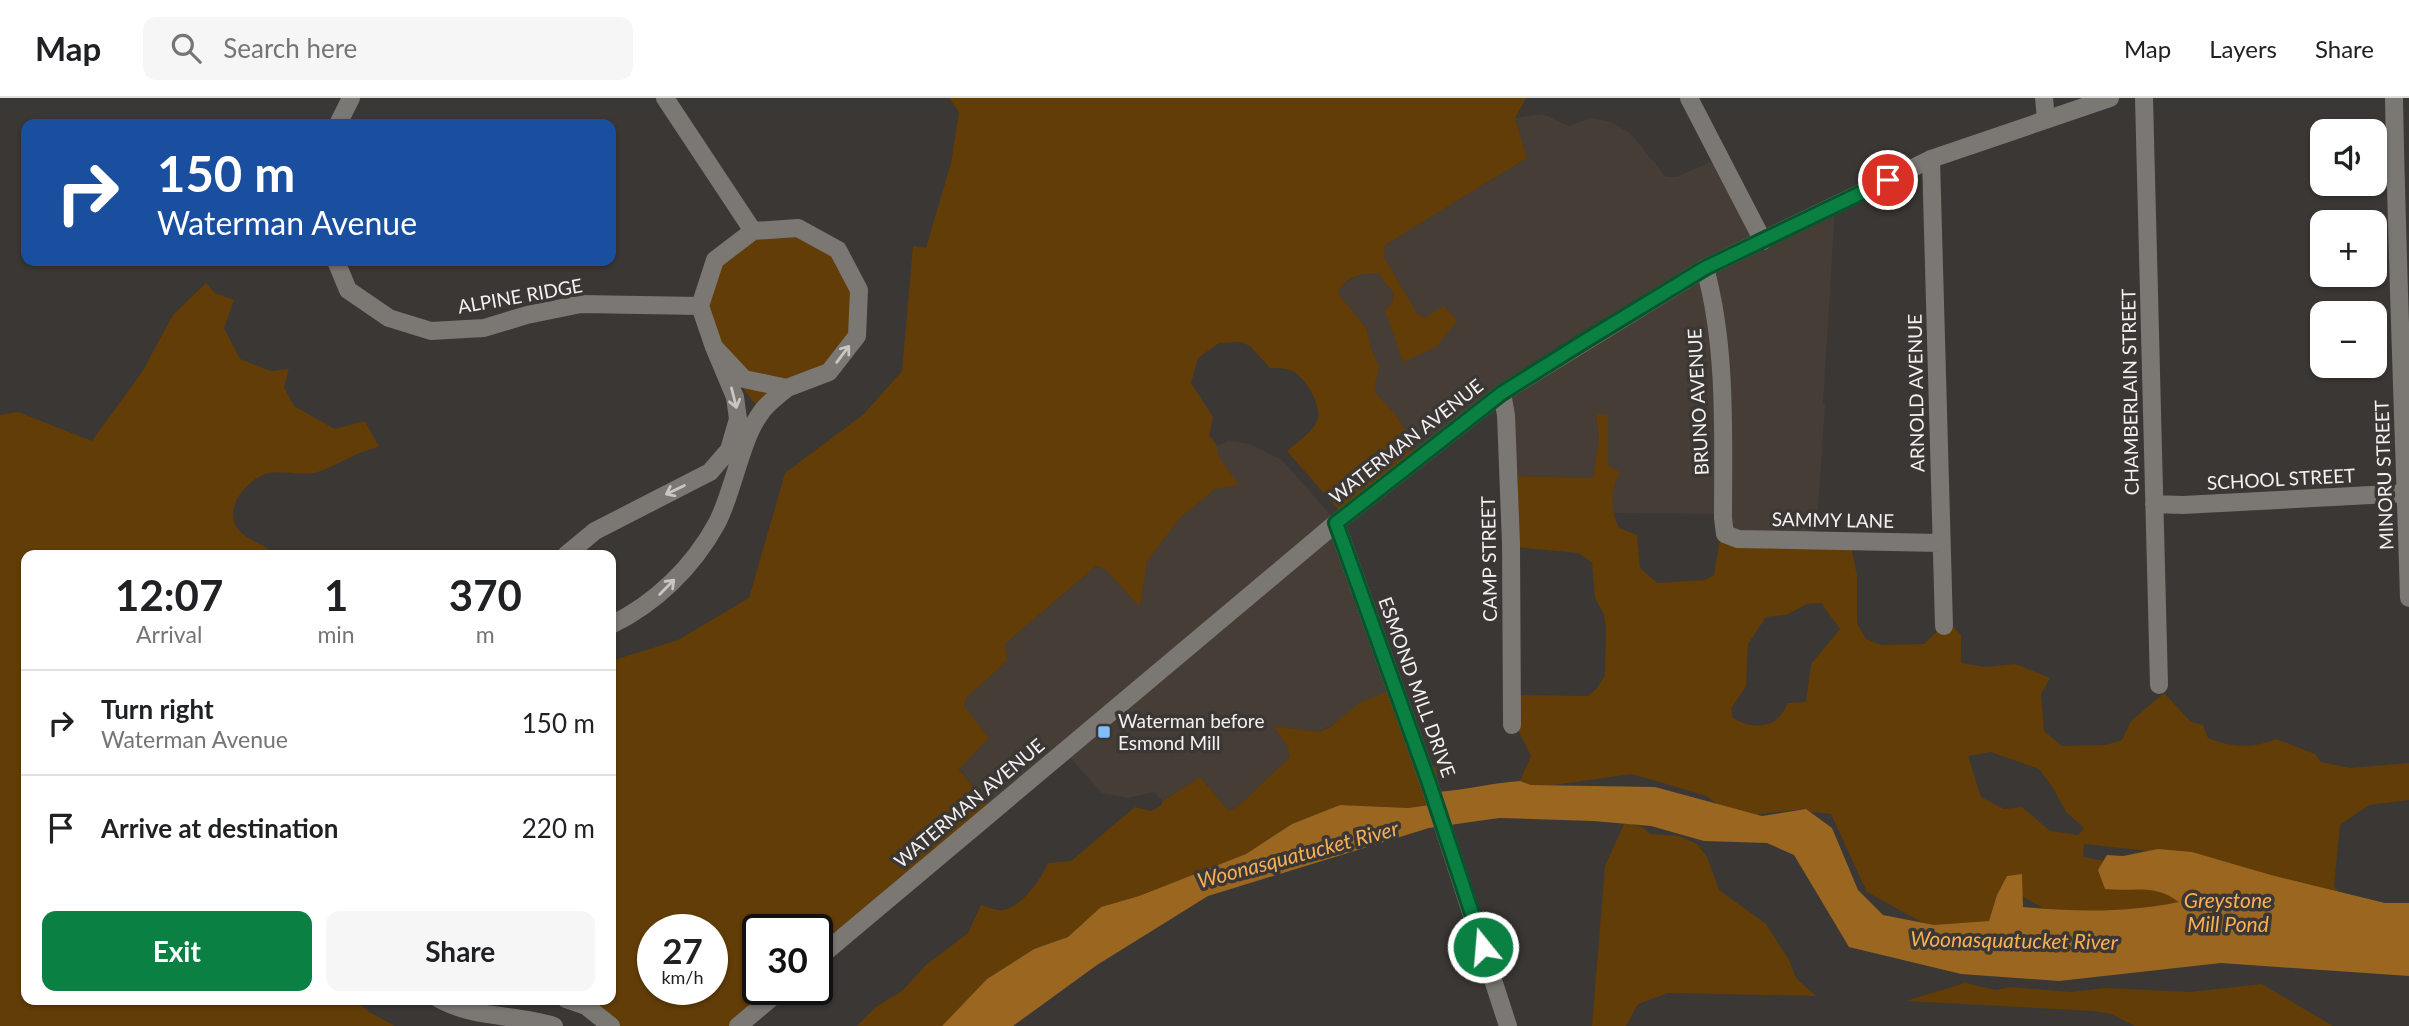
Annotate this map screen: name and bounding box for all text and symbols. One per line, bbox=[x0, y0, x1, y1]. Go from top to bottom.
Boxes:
search box bbox=[143, 17, 633, 80]
text: Map bbox=[35, 28, 101, 68]
icon: search bbox=[167, 29, 205, 67]
text: Search here bbox=[223, 32, 357, 64]
text: Map bbox=[2124, 34, 2171, 63]
text: Layers bbox=[2209, 34, 2277, 63]
text: Share bbox=[2315, 34, 2374, 63]
map controls bbox=[2310, 119, 2387, 378]
button: sound bbox=[2310, 119, 2387, 196]
text: 150 m bbox=[157, 144, 295, 202]
icon: right bbox=[42, 147, 133, 238]
pin bbox=[1858, 150, 1918, 210]
icon: arrive bbox=[1869, 161, 1907, 199]
text: Waterman Avenue bbox=[157, 203, 417, 242]
button: + bbox=[2310, 210, 2387, 287]
street label: ALPINE RIDGE bbox=[456, 273, 584, 318]
street label: CHAMBERLAIN STREET bbox=[2116, 288, 2143, 496]
button: − bbox=[2310, 301, 2387, 378]
street label: ARNOLD AVENUE bbox=[1903, 314, 1928, 472]
street label: BRUNO AVENUE bbox=[1682, 328, 1713, 476]
one-way arrow bbox=[835, 344, 850, 363]
street label: WATERMAN AVENUE bbox=[1324, 373, 1487, 508]
one-way arrow bbox=[728, 386, 741, 409]
street label: MINORU STREET bbox=[2369, 400, 2398, 550]
street label: SCHOOL STREET bbox=[2206, 463, 2356, 494]
one-way arrow bbox=[665, 484, 686, 498]
street label: CAMP STREET bbox=[1476, 496, 1501, 622]
street label: SAMMY LANE bbox=[1772, 507, 1894, 532]
text: 12:07 bbox=[115, 570, 223, 620]
text: 1 bbox=[324, 570, 348, 620]
text: 370 bbox=[449, 570, 522, 620]
one-way arrow bbox=[658, 578, 675, 595]
street label: ESMOND MILL DRIVE bbox=[1374, 594, 1461, 780]
text: Arrival bbox=[136, 620, 202, 648]
text: min bbox=[317, 620, 355, 648]
text: m bbox=[476, 620, 495, 648]
text: Turn right bbox=[101, 693, 214, 725]
icon: right bbox=[42, 704, 80, 742]
text: 150 m bbox=[522, 707, 595, 739]
place label: Waterman before Esmond Mill bbox=[1118, 709, 1264, 754]
marker: Waterman before Esmond Mill bbox=[1096, 724, 1112, 740]
text: Waterman Avenue bbox=[101, 725, 288, 753]
street label: WATERMAN AVENUE bbox=[889, 733, 1048, 872]
icon: arrive bbox=[42, 809, 80, 847]
text: Arrive at destination bbox=[101, 812, 338, 844]
text: 220 m bbox=[522, 812, 595, 844]
water label: Woonasquatucket River bbox=[1194, 814, 1402, 892]
water label: Greystone Mill Pond bbox=[2184, 887, 2272, 936]
position arrow bbox=[1446, 910, 1520, 984]
button: Exit bbox=[42, 911, 312, 991]
button: Share bbox=[326, 911, 595, 991]
speed limit sign: 30 bbox=[742, 914, 833, 1005]
water label: Woonasquatucket River bbox=[1910, 925, 2119, 954]
text: 27 bbox=[662, 929, 703, 971]
text: km/h bbox=[661, 966, 704, 988]

